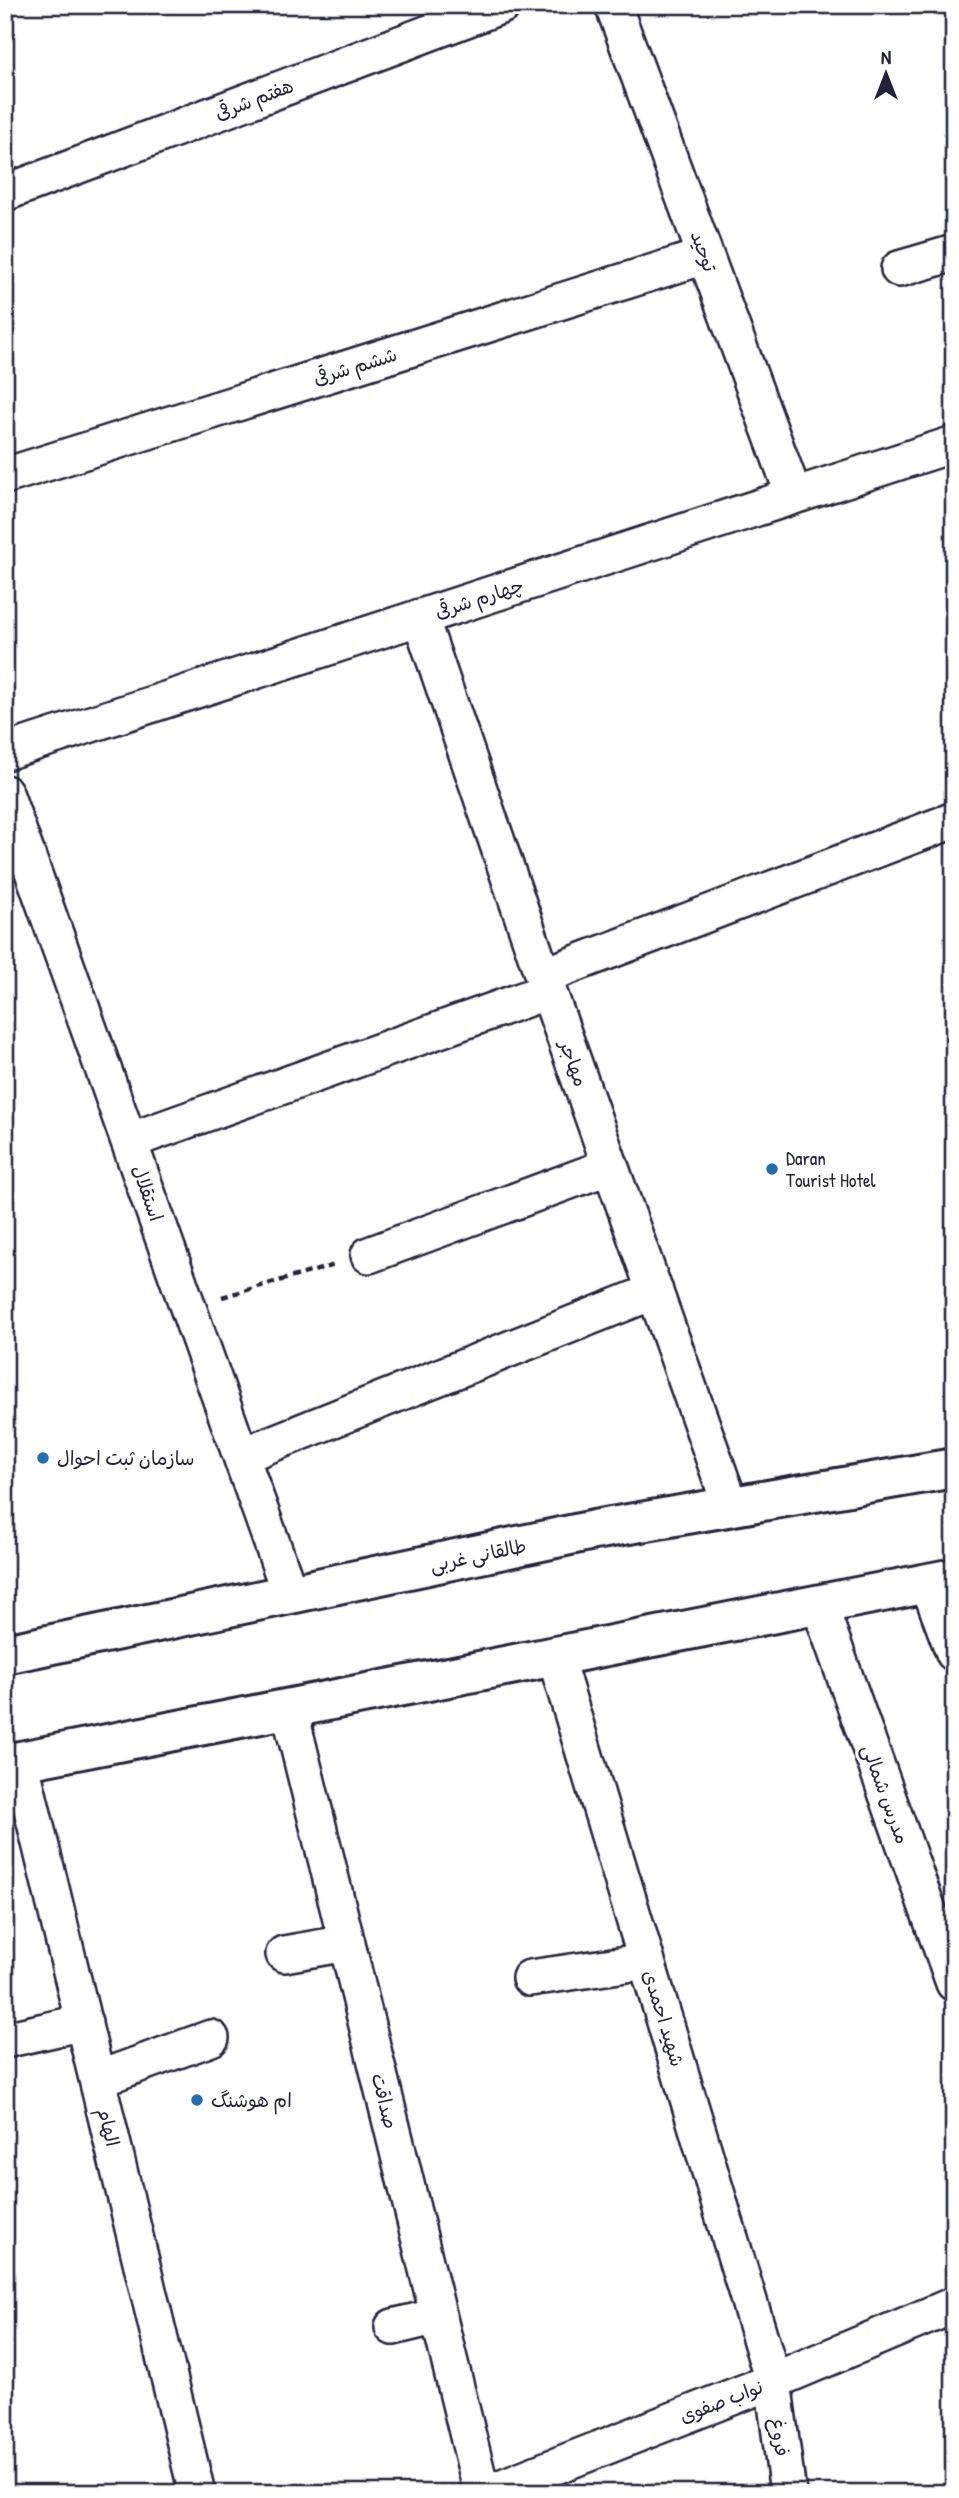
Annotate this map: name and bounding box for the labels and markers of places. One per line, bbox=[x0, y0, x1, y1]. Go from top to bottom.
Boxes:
place label: Daran Tourist Hotel bbox=[786, 1145, 877, 1193]
marker: Daran Tourist Hotel bbox=[764, 1161, 780, 1177]
place label: سازمان ثبت احوال bbox=[57, 1445, 195, 1471]
marker: سازمان ثبت احوال bbox=[35, 1450, 51, 1466]
place label: ام هوشنگ bbox=[211, 2087, 292, 2115]
marker: ام هوشنگ bbox=[189, 2092, 205, 2108]

